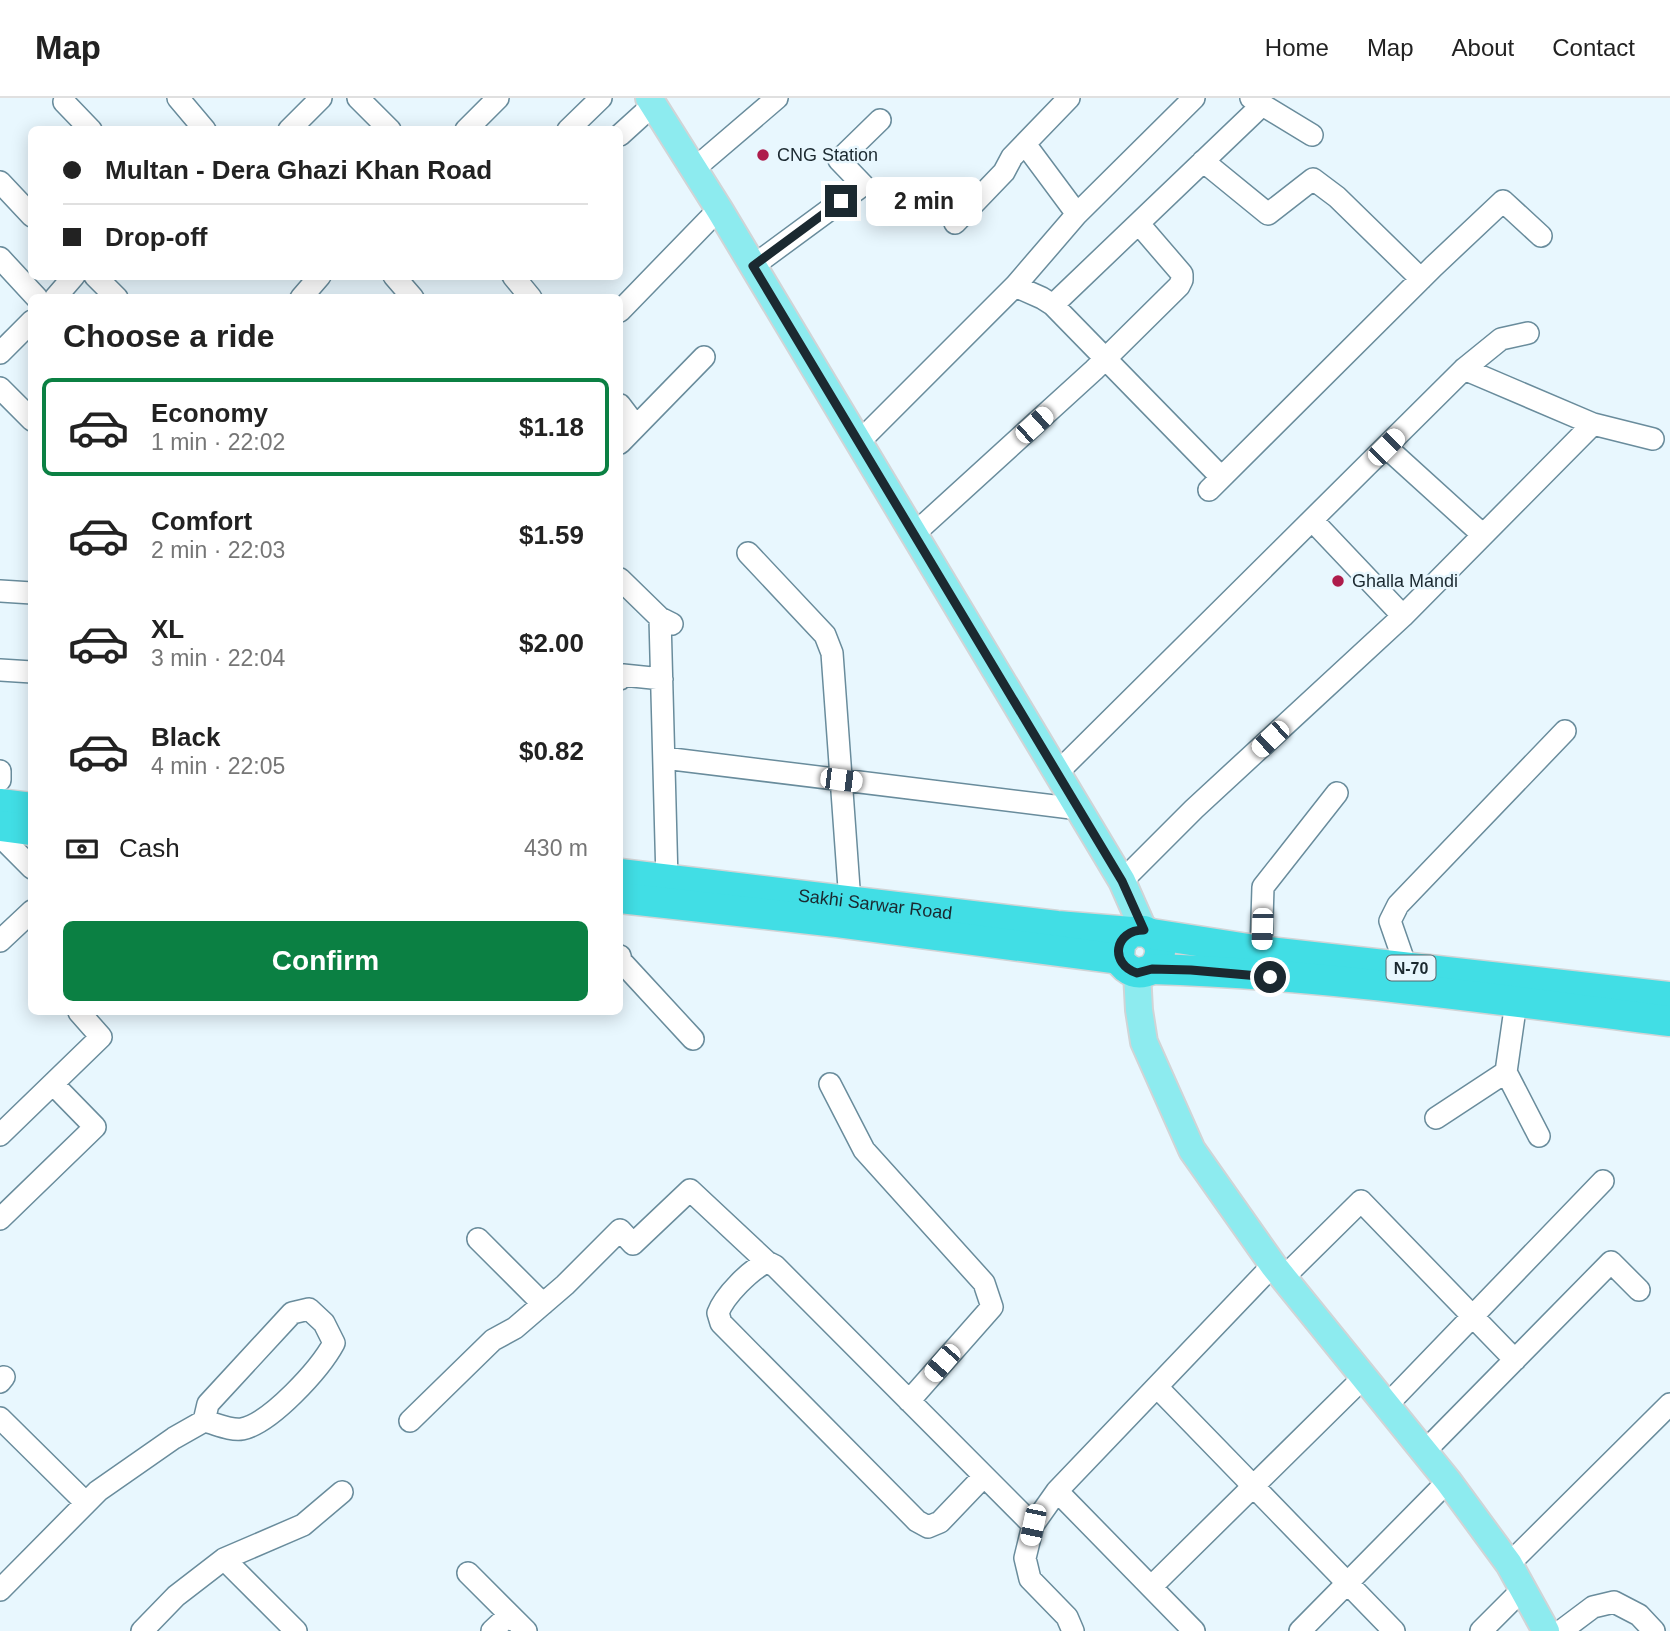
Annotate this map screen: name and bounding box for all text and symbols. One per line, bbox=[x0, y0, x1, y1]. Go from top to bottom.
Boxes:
text: Map bbox=[35, 29, 101, 66]
text: Home bbox=[1265, 34, 1329, 61]
text: Map bbox=[1367, 34, 1414, 61]
text: About bbox=[1452, 34, 1514, 61]
text: Contact bbox=[1552, 34, 1635, 61]
place label: CNG Station bbox=[777, 145, 878, 165]
marker: CNG Station bbox=[755, 147, 771, 163]
text: Multan - Dera Ghazi Khan Road bbox=[105, 155, 492, 185]
callout: 2 min bbox=[866, 176, 981, 226]
route end bbox=[825, 185, 857, 217]
text: 2 min bbox=[894, 188, 954, 214]
text: Drop-off bbox=[105, 222, 208, 252]
text: Choose a ride bbox=[63, 318, 275, 354]
icon: car bbox=[67, 396, 130, 459]
text: Economy bbox=[151, 398, 268, 428]
car bbox=[1012, 403, 1057, 447]
text: $1.18 bbox=[519, 412, 584, 442]
car bbox=[1364, 425, 1409, 469]
text: 1 min · 22:02 bbox=[151, 429, 285, 455]
icon: car bbox=[67, 504, 130, 567]
text: Comfort bbox=[151, 506, 252, 536]
text: $1.59 bbox=[519, 520, 584, 550]
text: 2 min · 22:03 bbox=[151, 537, 285, 563]
place label: Ghalla Mandi bbox=[1352, 571, 1458, 591]
marker: Ghalla Mandi bbox=[1330, 573, 1346, 589]
icon: car bbox=[67, 612, 130, 675]
text: XL bbox=[151, 614, 184, 644]
text: $2.00 bbox=[519, 628, 584, 658]
text: 3 min · 22:04 bbox=[151, 645, 285, 671]
car bbox=[1248, 717, 1293, 761]
icon: car bbox=[67, 720, 130, 783]
text: Black bbox=[151, 722, 220, 752]
text: $0.82 bbox=[519, 736, 584, 766]
text: 4 min · 22:05 bbox=[151, 753, 285, 779]
car bbox=[819, 767, 864, 793]
icon: cash bbox=[63, 830, 101, 868]
text: Cash bbox=[119, 833, 180, 863]
text: 430 m bbox=[524, 835, 588, 861]
street label: Sakhi Sarwar Road bbox=[797, 885, 953, 923]
car bbox=[1251, 908, 1274, 950]
button: Confirm bbox=[63, 921, 588, 1001]
road number: N-70 bbox=[1386, 956, 1436, 981]
route start bbox=[1254, 961, 1286, 993]
car bbox=[921, 1340, 964, 1386]
car bbox=[1019, 1502, 1048, 1548]

